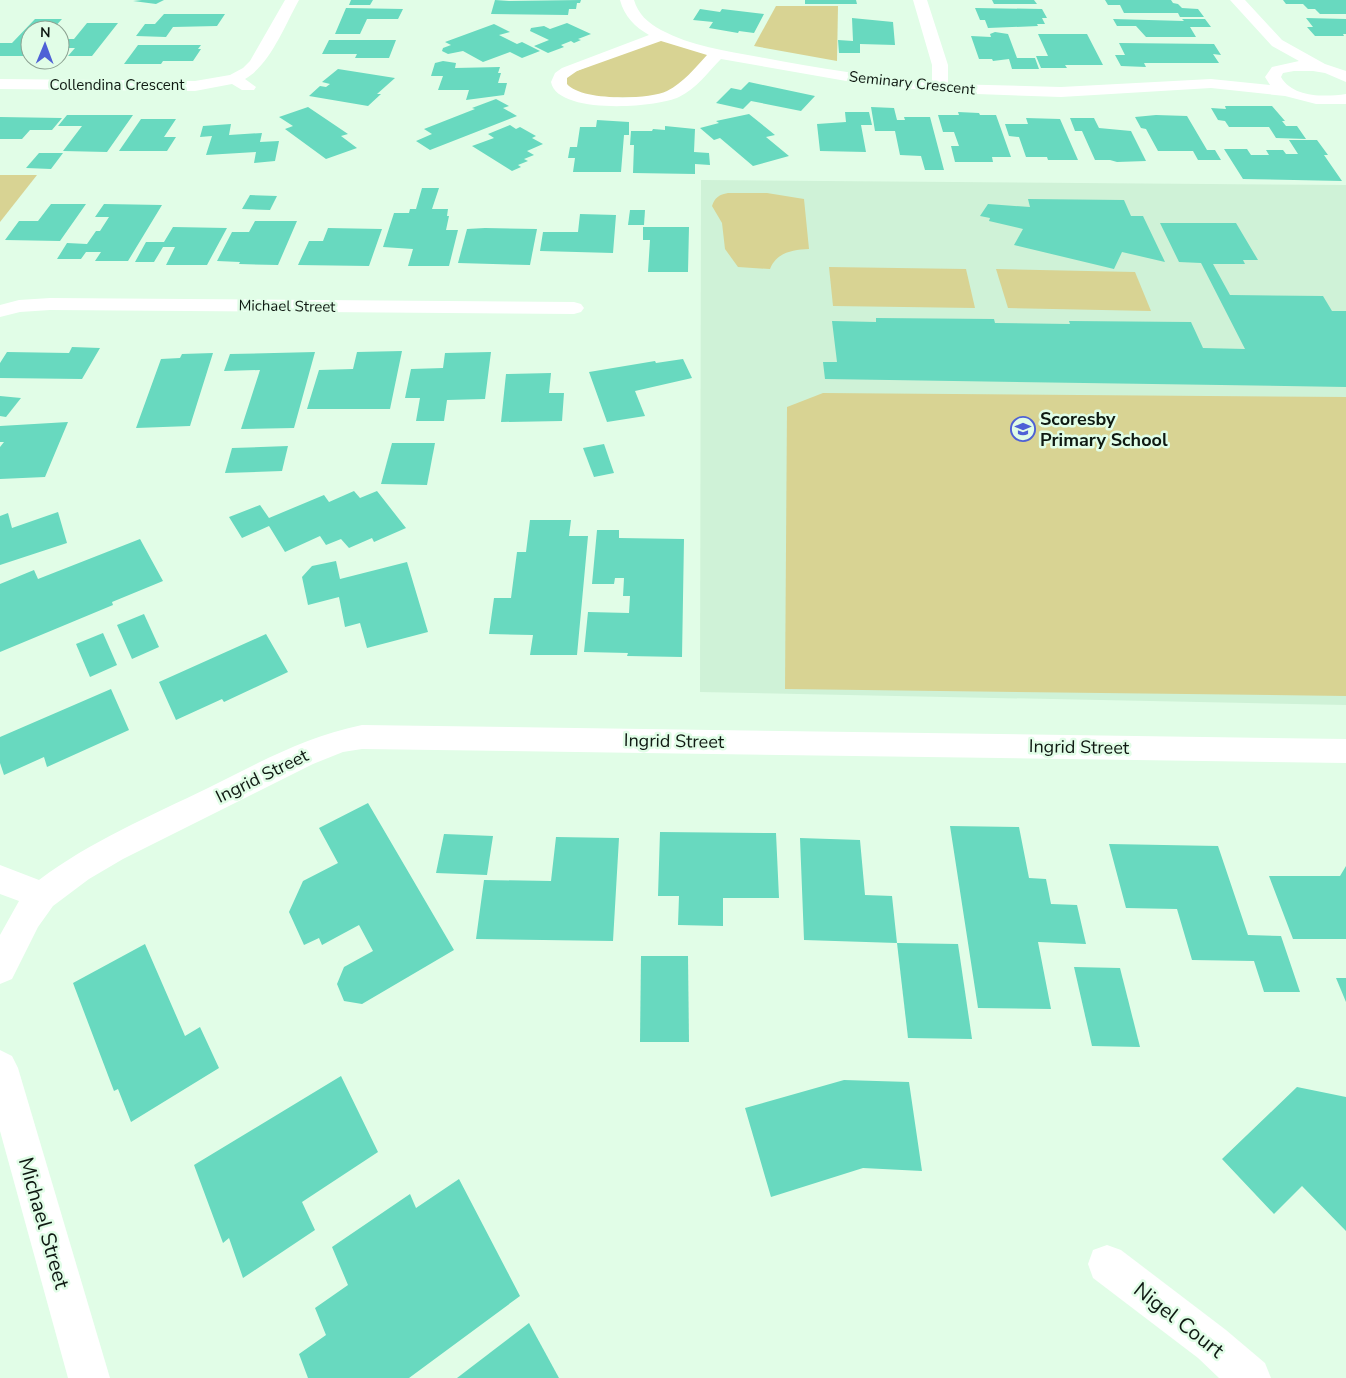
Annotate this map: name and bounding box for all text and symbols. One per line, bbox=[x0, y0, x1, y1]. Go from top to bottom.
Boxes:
north arrow bbox=[20, 20, 70, 70]
text: N bbox=[40, 23, 51, 42]
street label: Seminary Crescent bbox=[848, 66, 977, 100]
street label: Collendina Crescent bbox=[50, 75, 185, 95]
street label: Michael Street bbox=[238, 295, 336, 317]
place label: Scoresby Primary School bbox=[1040, 407, 1168, 452]
school or university icon: Scoresby Primary School bbox=[1010, 416, 1036, 442]
street label: Ingrid Street bbox=[624, 728, 725, 754]
street label: Ingrid Street bbox=[1029, 734, 1130, 760]
street label: Ingrid Street bbox=[212, 743, 313, 809]
street label: Michael Street bbox=[12, 1154, 76, 1293]
street label: Nigel Court bbox=[1128, 1276, 1231, 1365]

